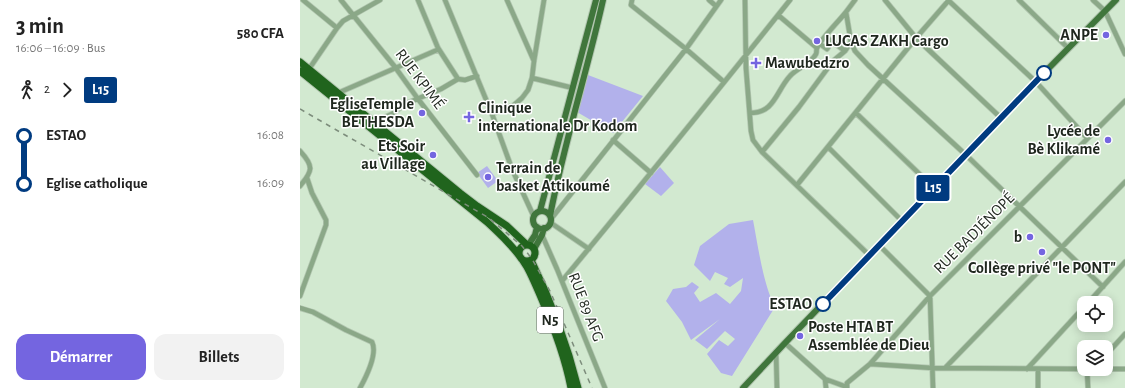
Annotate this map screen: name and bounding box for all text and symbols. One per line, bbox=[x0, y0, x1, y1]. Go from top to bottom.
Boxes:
text: 3 min bbox=[16, 15, 64, 37]
text: 580 CFA bbox=[237, 26, 284, 41]
place label: ANPE bbox=[1060, 27, 1098, 43]
marker: ANPE bbox=[1101, 30, 1111, 40]
place label: LUCAS ZAKH Cargo bbox=[825, 33, 949, 49]
marker: LUCAS ZAKH Cargo bbox=[812, 36, 822, 46]
text: 16:06 – 16:09 · Bus bbox=[16, 42, 105, 55]
street label: RUE KPIMÉ bbox=[392, 45, 449, 112]
place label: Mawubedzro bbox=[765, 55, 849, 71]
marker: Mawubedzro bbox=[750, 57, 762, 69]
unlabelled marker bbox=[1036, 65, 1052, 81]
icon: walk bbox=[16, 79, 38, 101]
icon: forward bbox=[56, 79, 78, 101]
text: 2 bbox=[44, 83, 50, 96]
text: L15 bbox=[92, 83, 109, 97]
place label: EgliseTemple BETHESDA bbox=[330, 96, 414, 130]
place label: Clinique internationale Dr Kodom bbox=[478, 100, 637, 134]
marker: EgliseTemple BETHESDA bbox=[417, 108, 427, 118]
marker: Clinique internationale Dr Kodom bbox=[463, 111, 475, 123]
place label: Lycée de Bè Klikamé bbox=[1027, 123, 1100, 157]
text: ESTAO bbox=[46, 128, 86, 143]
text: 16:08 bbox=[257, 129, 284, 142]
marker: Lycée de Bè Klikamé bbox=[1103, 135, 1113, 145]
place label: Ets Soir au Village bbox=[361, 138, 425, 172]
marker: Ets Soir au Village bbox=[428, 150, 438, 160]
place label: Terrain de basket Attikoumé bbox=[496, 160, 610, 194]
marker: Terrain de basket Attikoumé bbox=[483, 172, 493, 182]
line badge: L15 bbox=[910, 175, 956, 201]
text: Eglise catholique bbox=[46, 176, 148, 191]
text: 16:09 bbox=[257, 177, 284, 190]
text: L15 bbox=[924, 181, 942, 195]
street label: RUE BADJÉNOPÉ bbox=[929, 188, 1018, 276]
place label: b bbox=[1014, 229, 1022, 245]
marker: b bbox=[1025, 232, 1035, 242]
marker: Collège privé "le PONT" bbox=[1037, 247, 1047, 257]
place label: Collège privé "le PONT" bbox=[968, 260, 1116, 276]
street label: RUE 89 AFG bbox=[566, 270, 606, 344]
place label: ESTAO bbox=[769, 296, 812, 312]
marker: ESTAO bbox=[815, 296, 831, 312]
map controls bbox=[1077, 296, 1113, 376]
button: locate bbox=[1077, 296, 1113, 332]
road number: N5 bbox=[537, 307, 563, 333]
place label: Poste HTA BT Assemblée de Dieu bbox=[808, 319, 930, 353]
marker: Poste HTA BT Assemblée de Dieu bbox=[795, 331, 805, 341]
button: Démarrer bbox=[16, 334, 146, 380]
button: Billets bbox=[154, 334, 284, 380]
button: layers bbox=[1077, 340, 1113, 376]

